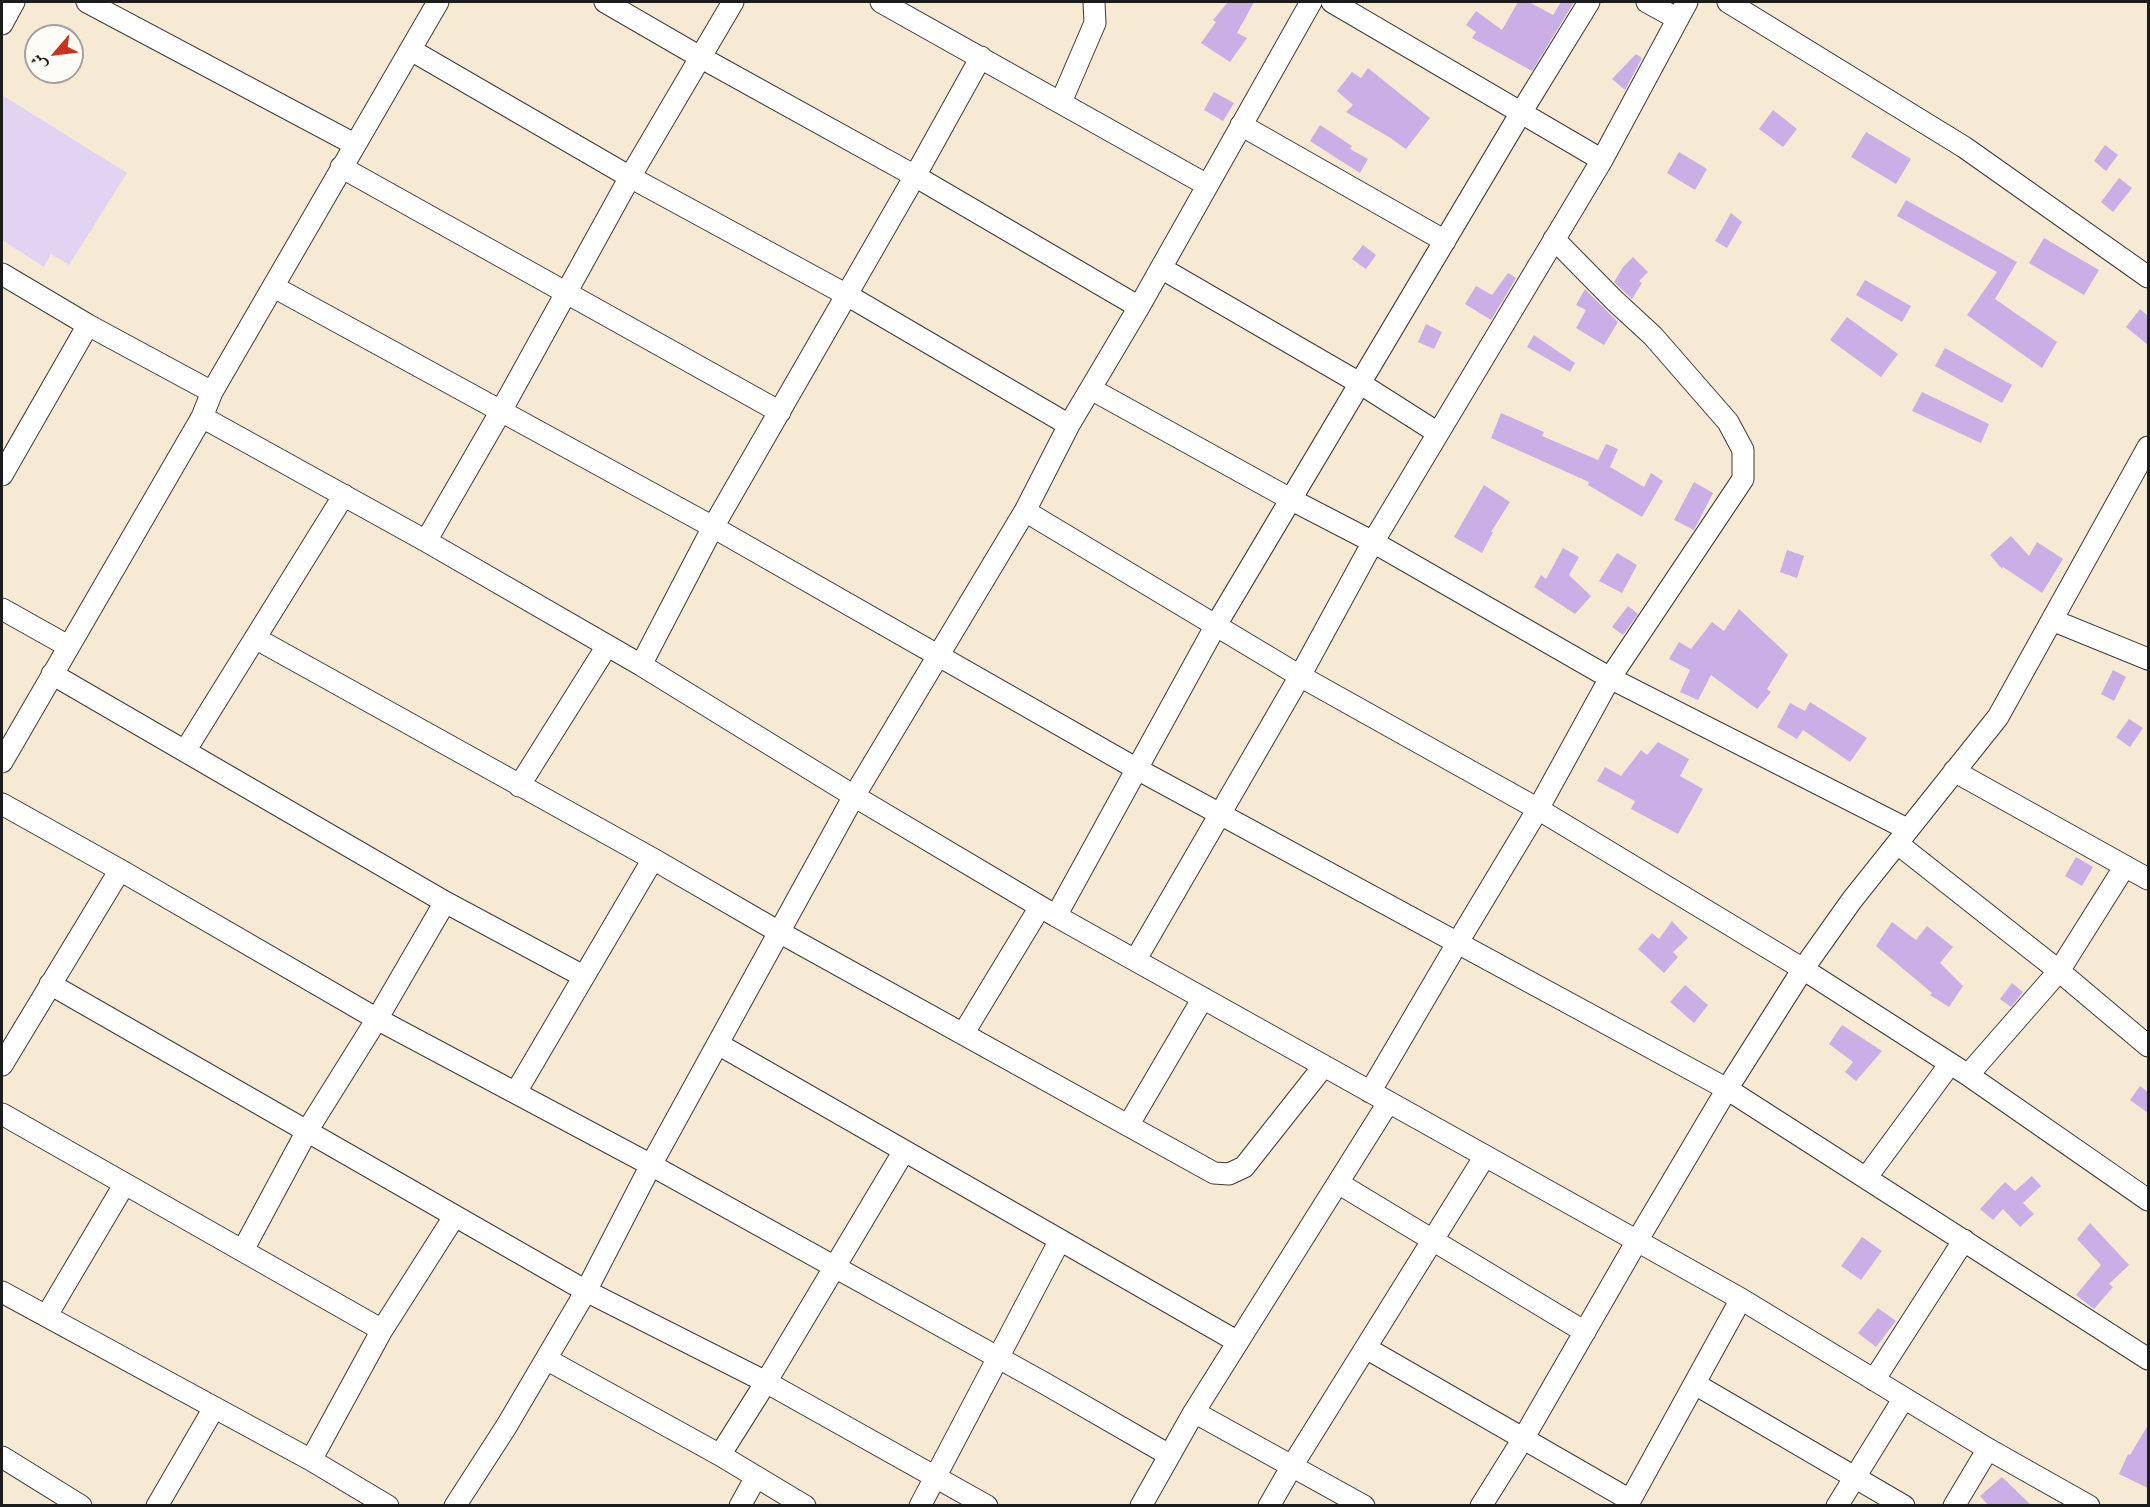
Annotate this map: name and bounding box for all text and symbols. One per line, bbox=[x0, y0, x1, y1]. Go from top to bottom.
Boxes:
north arrow bbox=[24, 24, 84, 84]
text: ش bbox=[27, 50, 52, 73]

